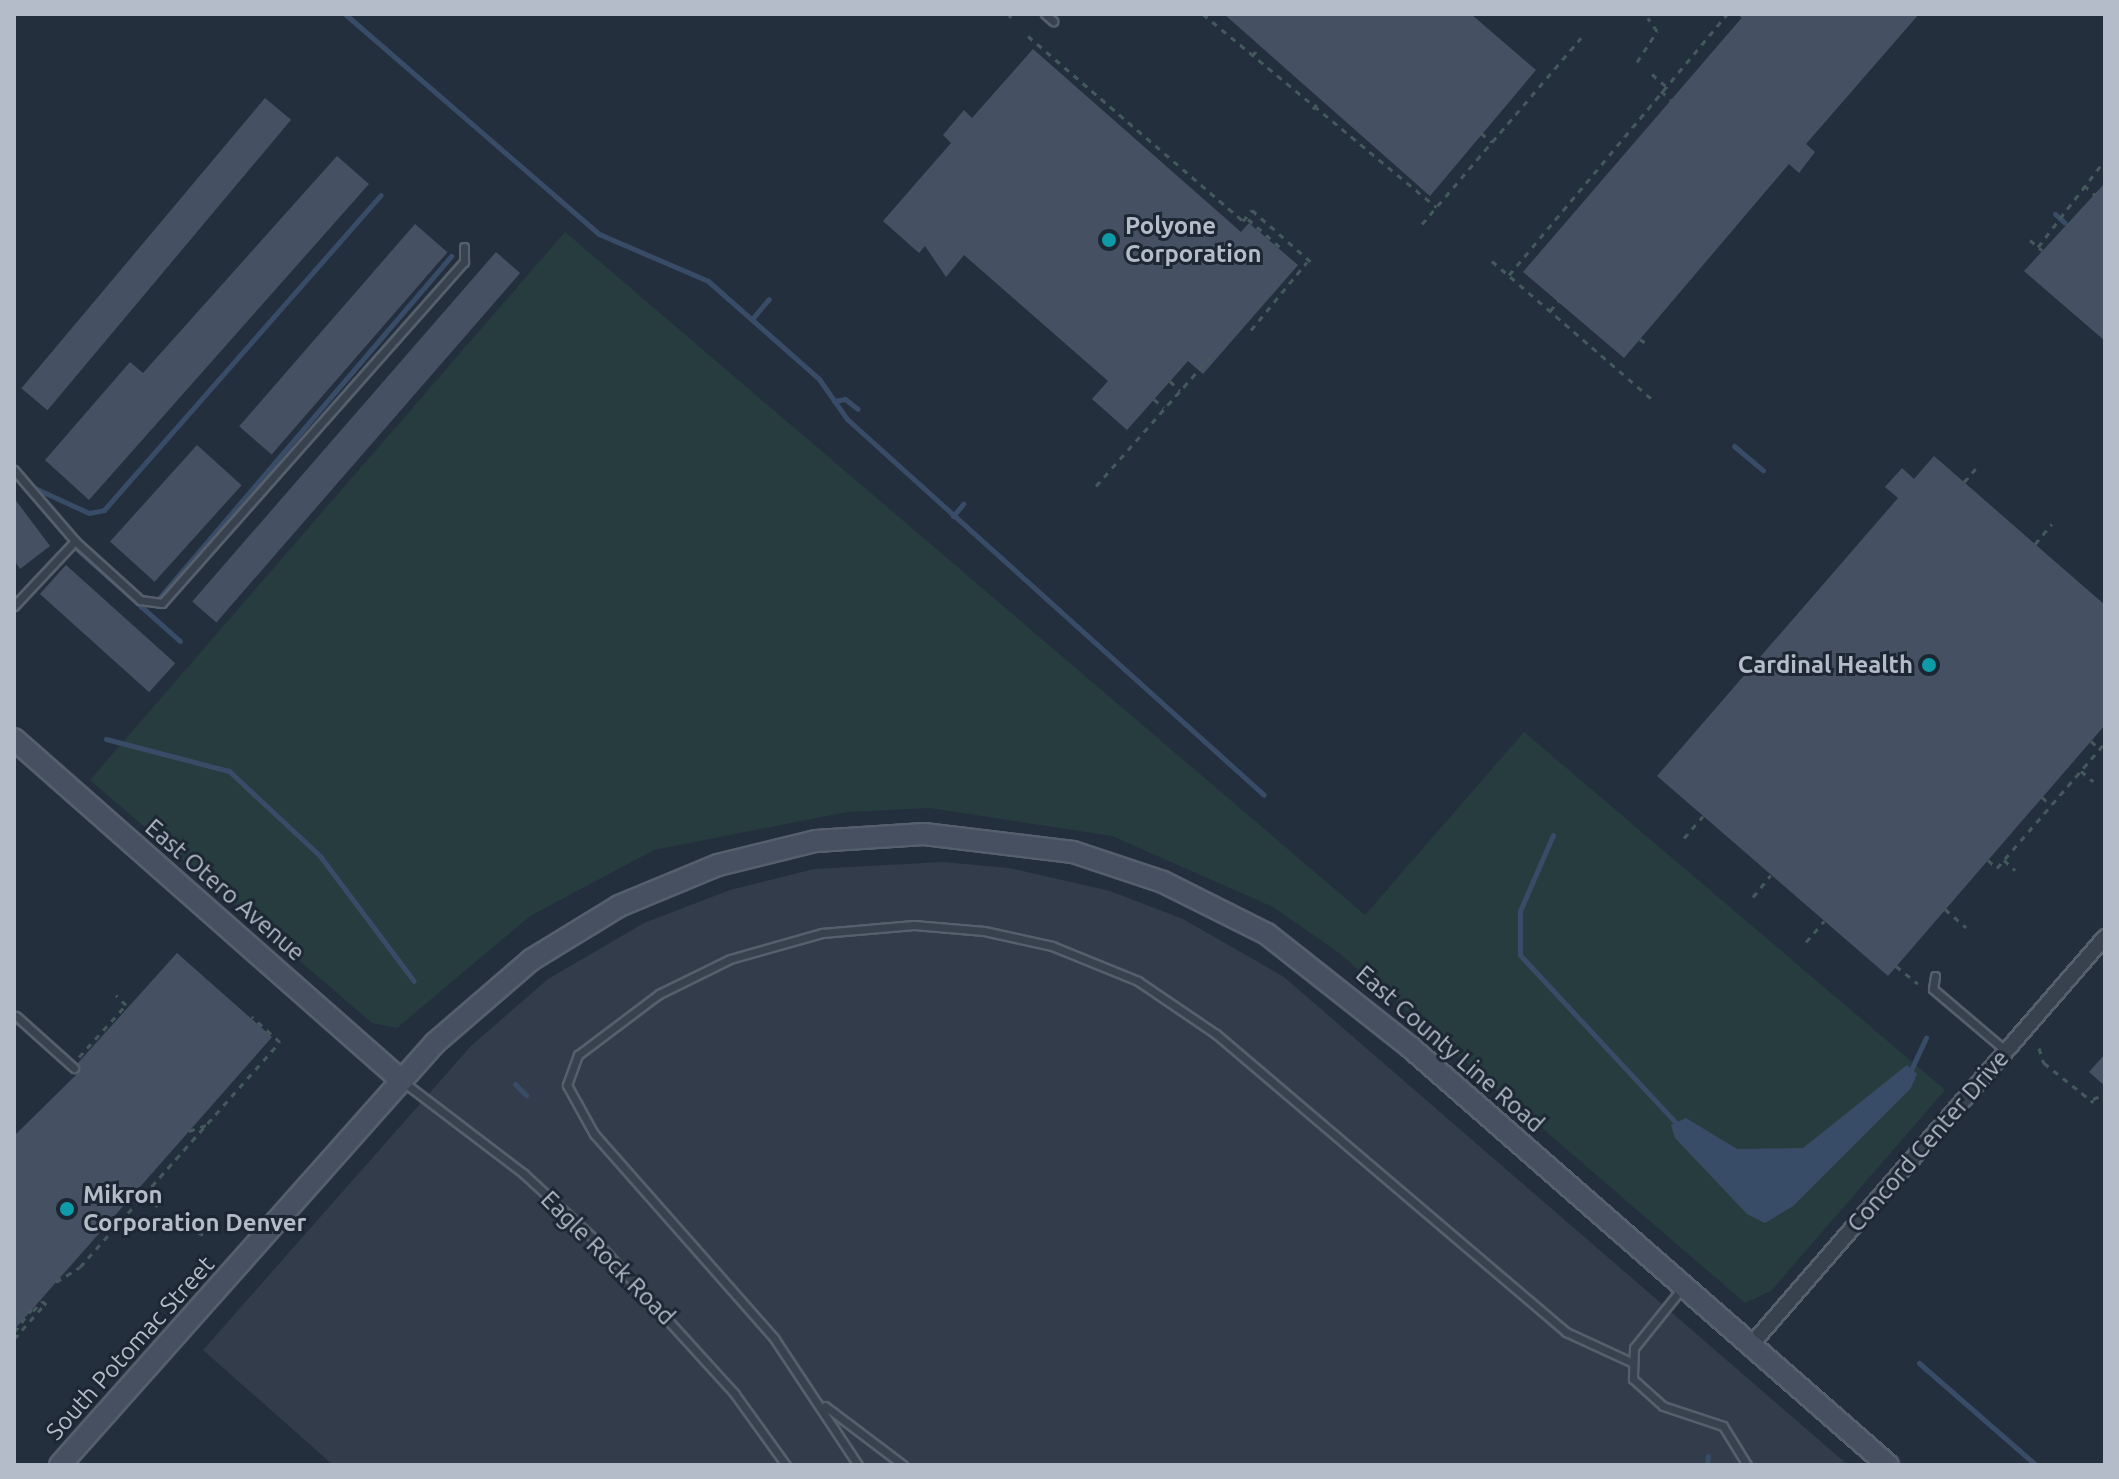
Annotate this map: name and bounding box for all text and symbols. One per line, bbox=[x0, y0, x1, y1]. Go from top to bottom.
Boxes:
place label: Polyone Corporation bbox=[1125, 212, 1261, 268]
marker: Polyone Corporation bbox=[1100, 231, 1118, 249]
place label: Cardinal Health bbox=[1738, 651, 1913, 679]
marker: Cardinal Health bbox=[1920, 656, 1938, 674]
street label: East Otero Avenue bbox=[139, 813, 311, 967]
street label: East County Line Road bbox=[1350, 960, 1550, 1138]
street label: Concord Center Drive bbox=[1841, 1044, 2015, 1238]
place label: Mikron Corporation Denver bbox=[83, 1181, 306, 1237]
street label: Eagle Rock Road bbox=[535, 1185, 681, 1331]
marker: Mikron Corporation Denver bbox=[58, 1200, 76, 1218]
street label: South Potomac Street bbox=[40, 1250, 220, 1446]

